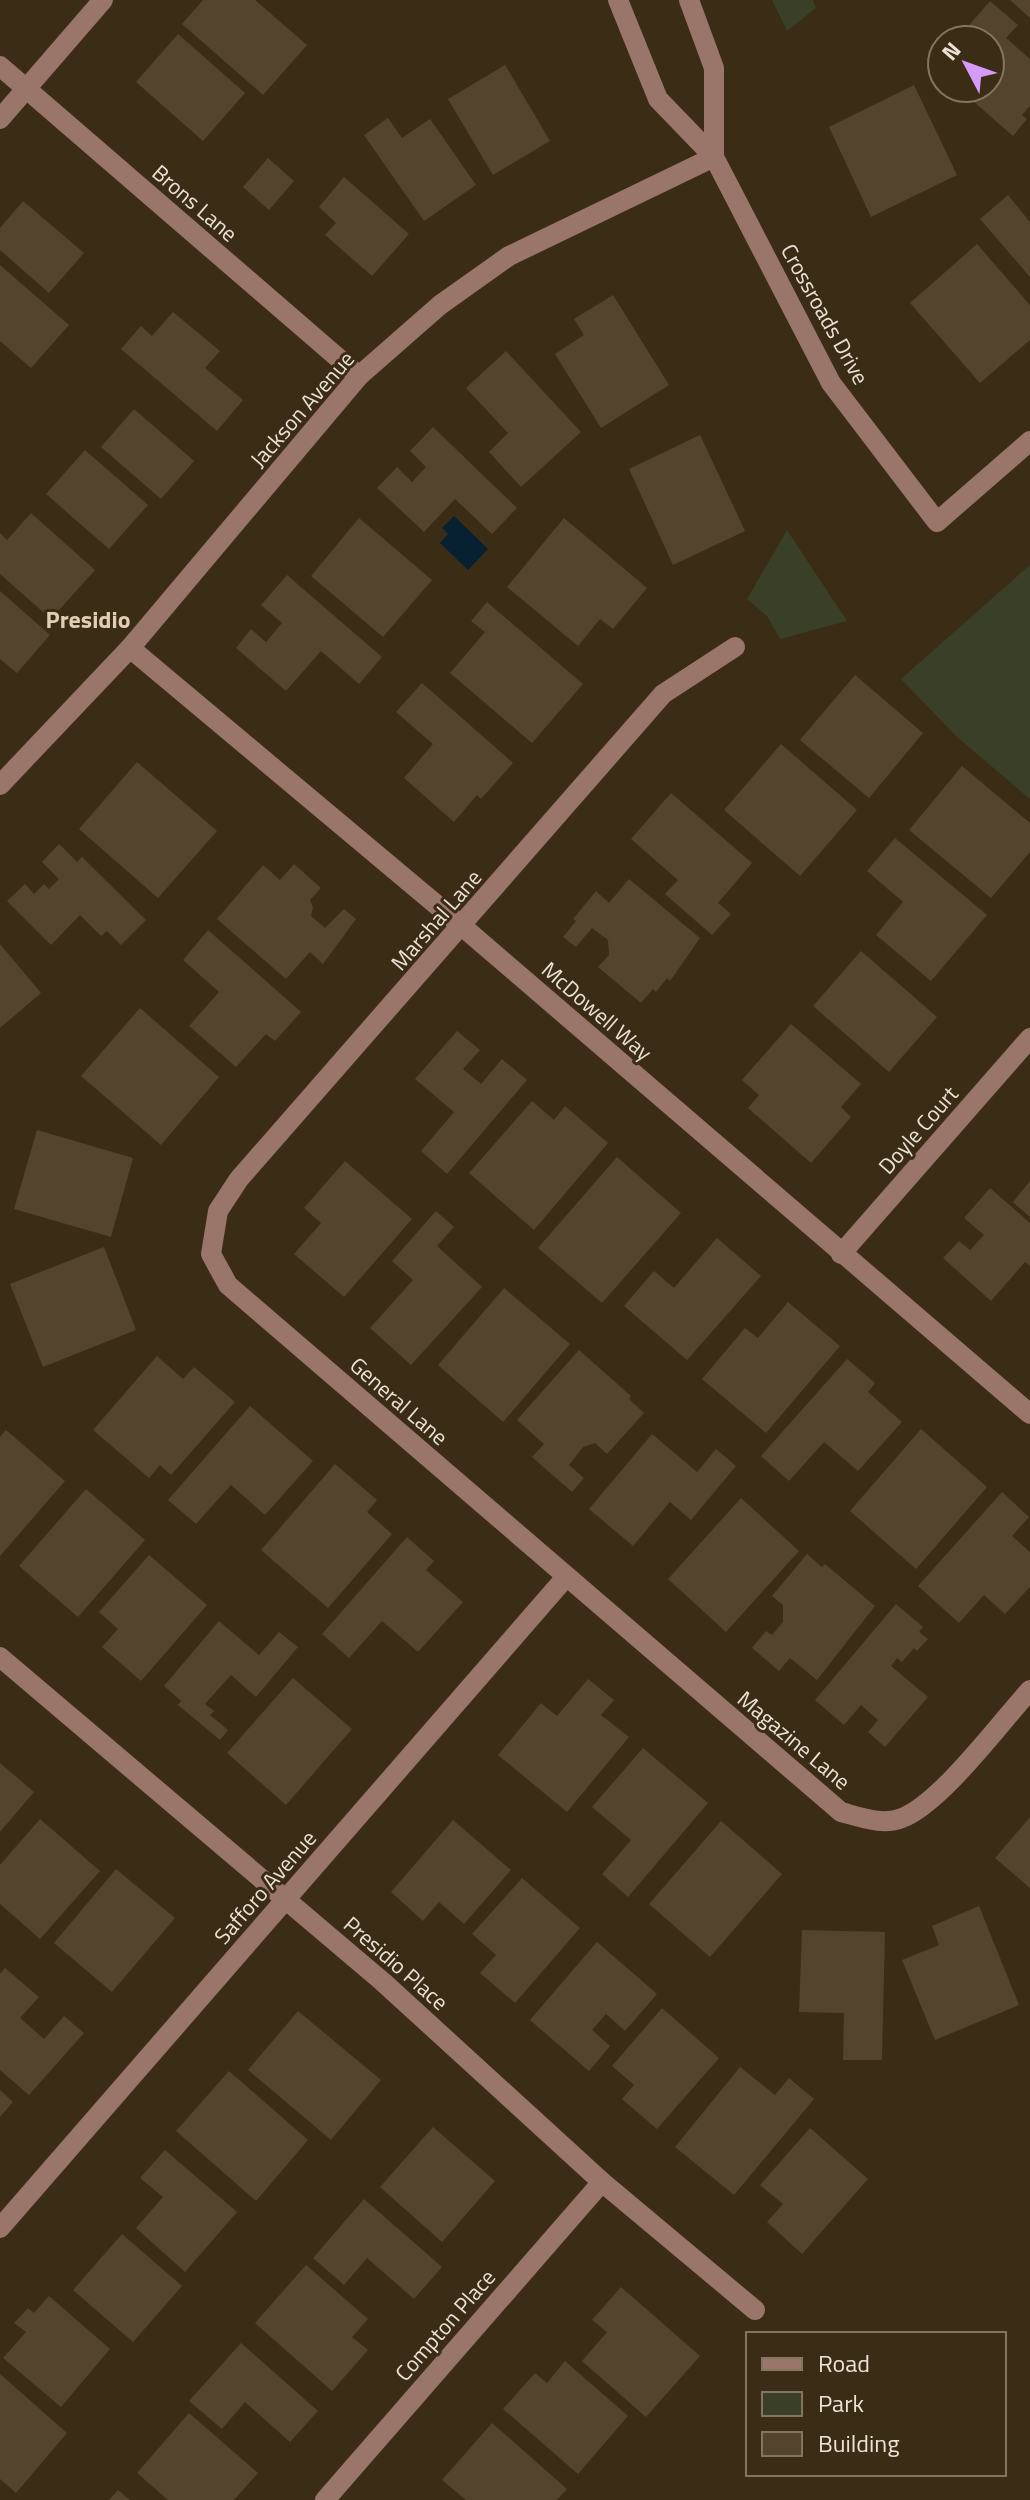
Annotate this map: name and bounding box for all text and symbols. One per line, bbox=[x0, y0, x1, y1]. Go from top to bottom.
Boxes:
north arrow bbox=[926, 24, 1006, 104]
text: N bbox=[933, 34, 969, 68]
street label: Brons Lane bbox=[145, 156, 245, 250]
street label: Crossroads Drive bbox=[772, 237, 878, 391]
street label: Jackson Avenue bbox=[242, 343, 362, 475]
district label: Presidio bbox=[46, 601, 130, 637]
street label: Marshal Lane bbox=[382, 862, 490, 978]
street label: McDowell Way bbox=[534, 953, 660, 1069]
street label: Doyle Court bbox=[870, 1078, 966, 1182]
street label: General Lane bbox=[342, 1349, 456, 1453]
street label: Magazine Lane bbox=[730, 1682, 858, 1798]
street label: Safforo Avenue bbox=[206, 1822, 324, 1952]
street label: Presidio Place bbox=[336, 1908, 456, 2018]
street label: Compton Place bbox=[387, 2261, 503, 2389]
legend bbox=[746, 2332, 1006, 2476]
text: Road bbox=[818, 2345, 870, 2381]
text: Park bbox=[818, 2385, 864, 2421]
text: Building bbox=[818, 2425, 900, 2461]

